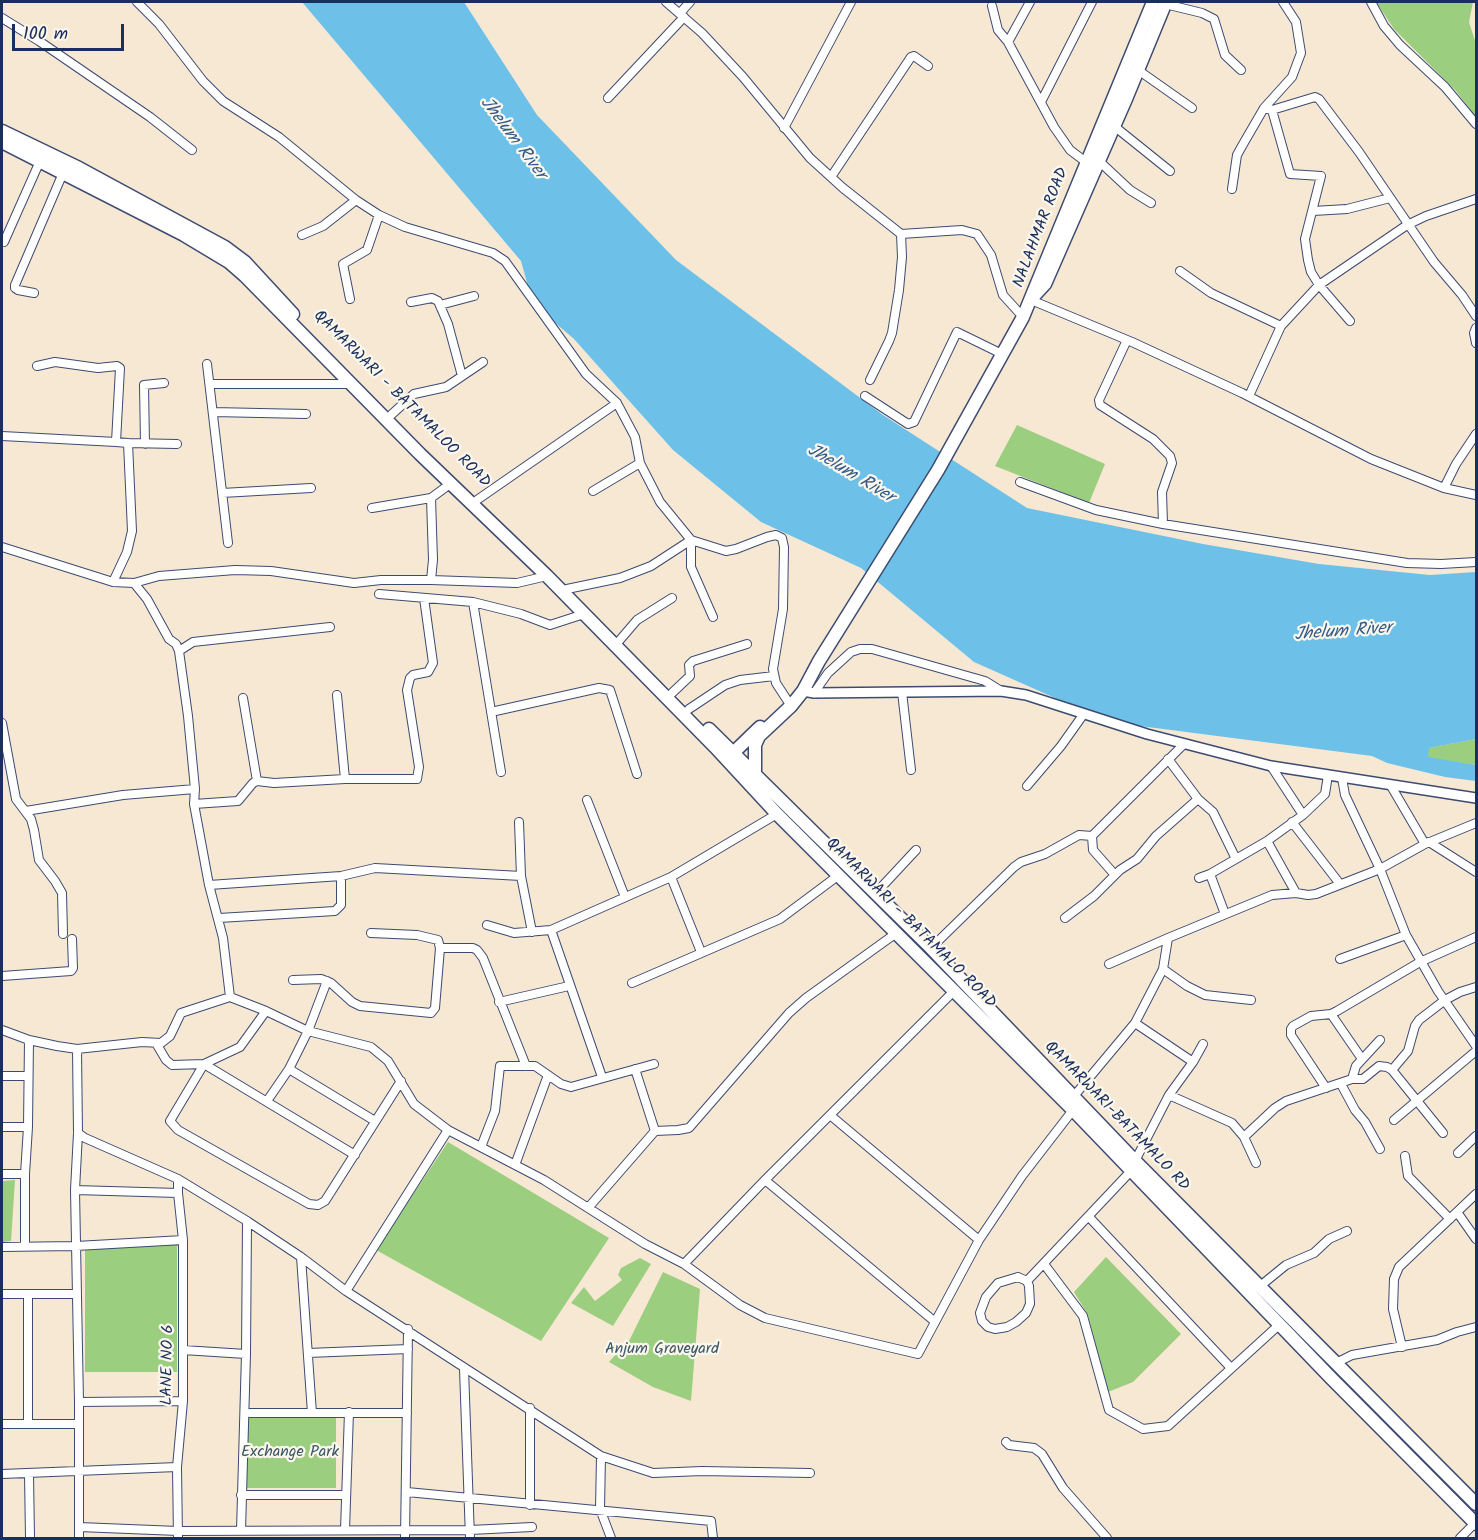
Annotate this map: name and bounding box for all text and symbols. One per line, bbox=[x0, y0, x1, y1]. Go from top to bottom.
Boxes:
scale bar bbox=[15, 12, 128, 50]
text: 100 m bbox=[23, 20, 68, 49]
water label: Jhelum River bbox=[474, 94, 550, 184]
street label: NALAHMAR ROAD bbox=[1010, 165, 1074, 291]
street label: QAMARWARI - BATAMALOO ROAD bbox=[308, 307, 494, 493]
water label: Jhelum River bbox=[803, 441, 897, 509]
water label: Jhelum River bbox=[1294, 619, 1392, 647]
street label: QAMARWARI - BATAMALO ROAD bbox=[821, 835, 999, 1013]
street label: QAMARWARI-BATAMALO RD bbox=[1039, 1038, 1193, 1196]
street label: LANE NO 6 bbox=[159, 1324, 179, 1406]
park label: Anjum Graveyard bbox=[605, 1340, 719, 1360]
park label: Exchange Park bbox=[241, 1443, 339, 1463]

